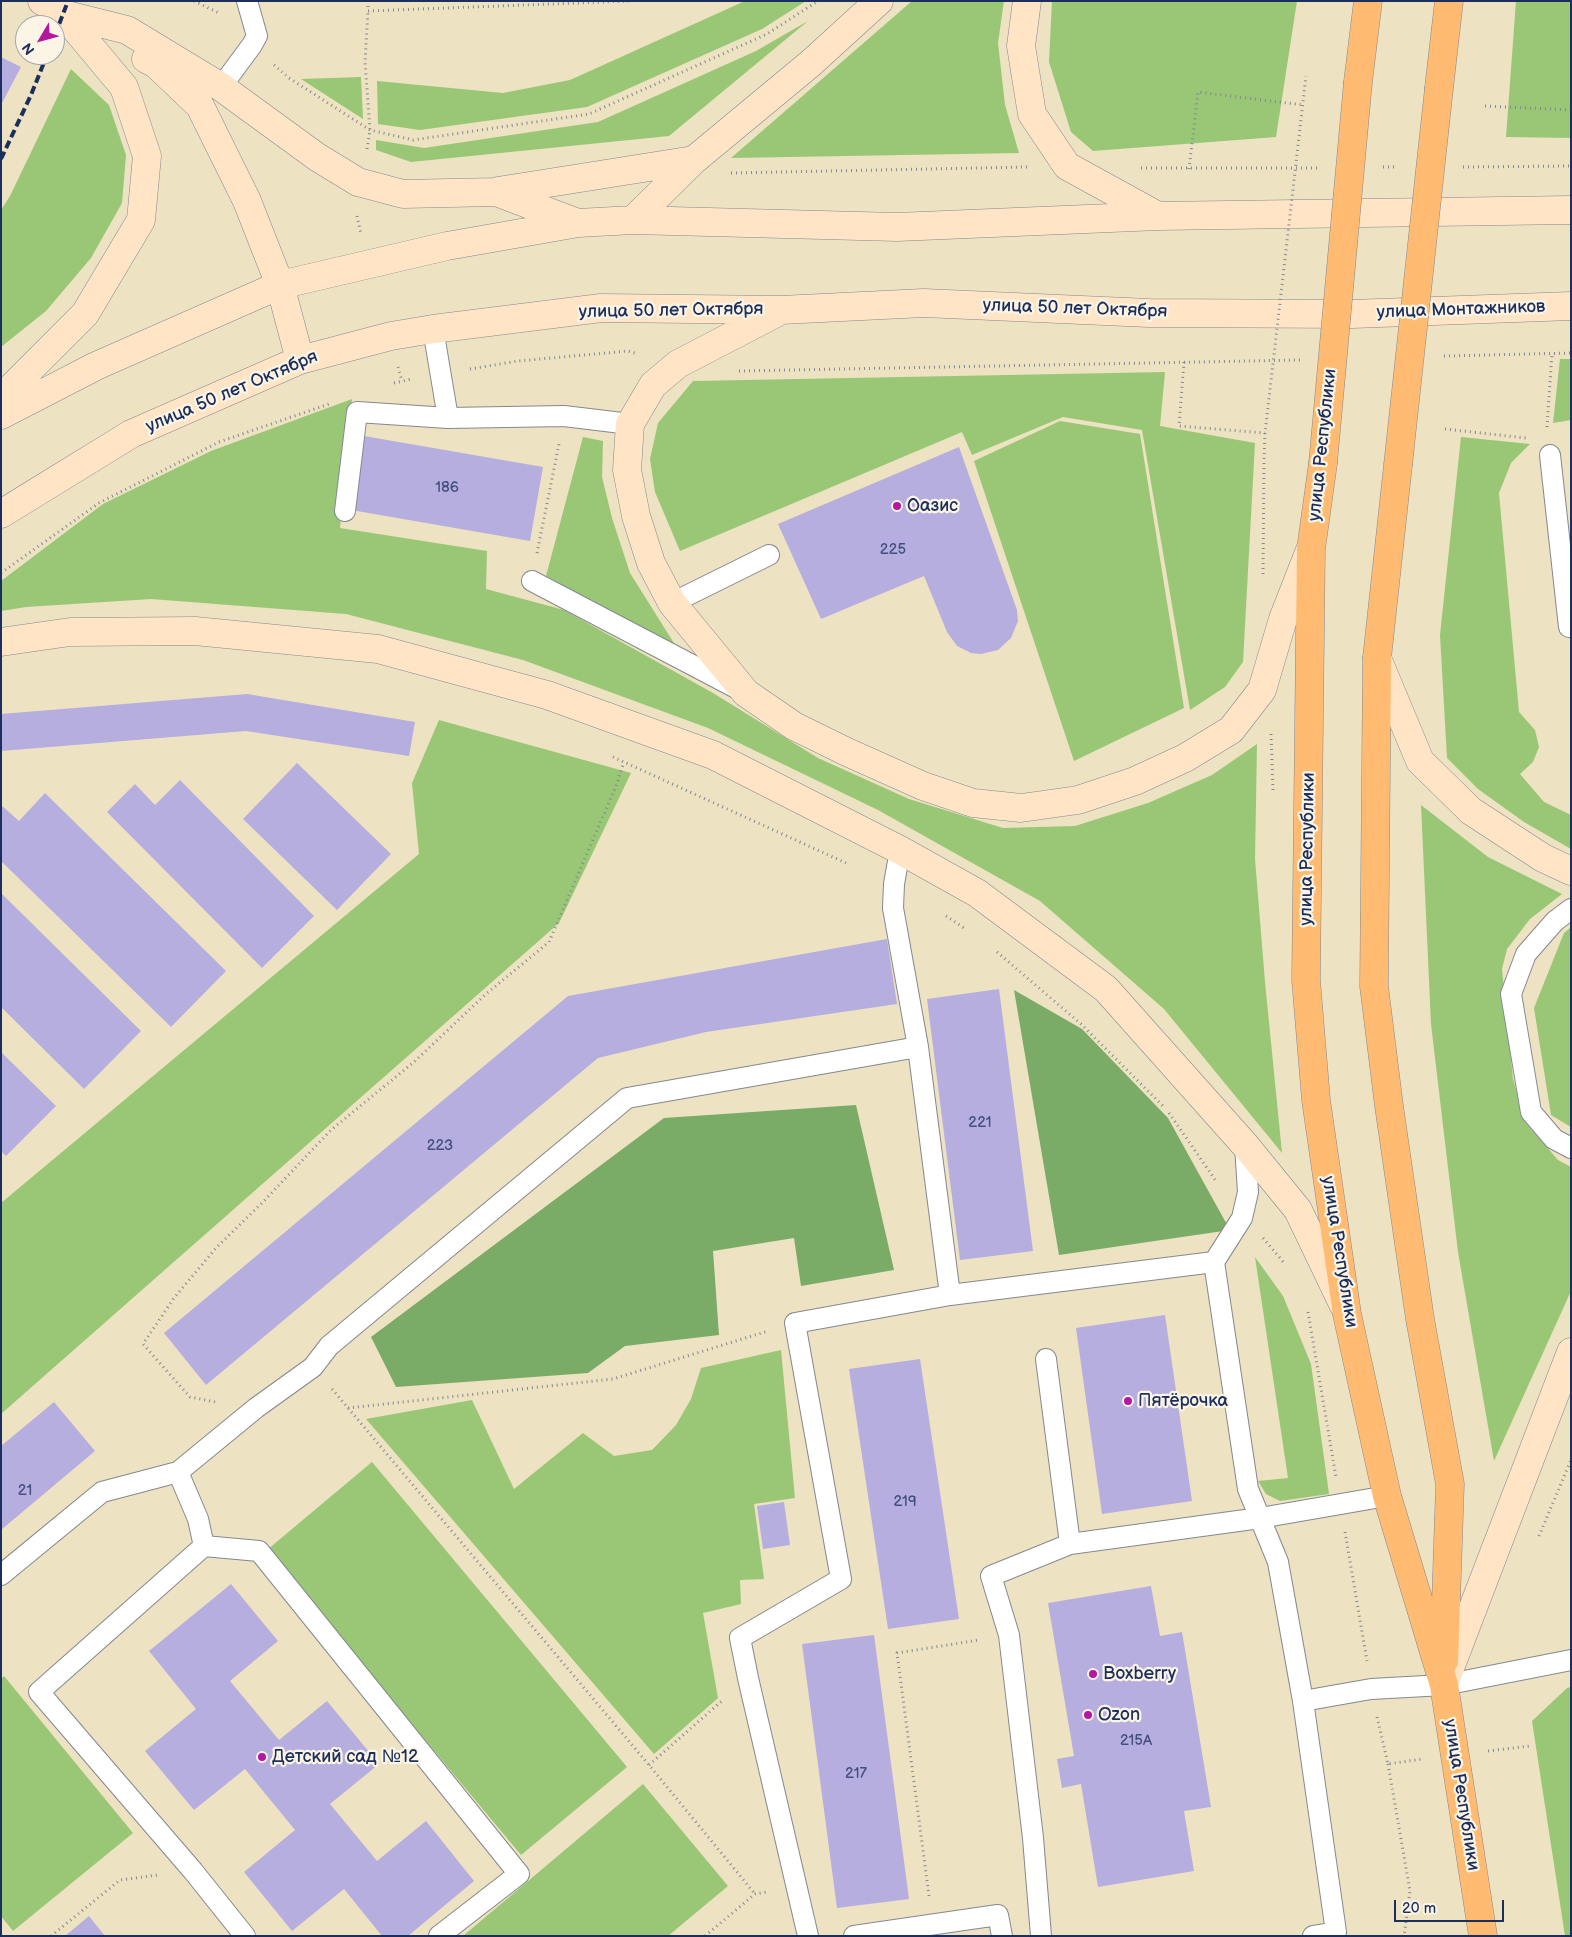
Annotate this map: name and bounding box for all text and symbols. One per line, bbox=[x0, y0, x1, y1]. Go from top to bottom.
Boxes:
north arrow bbox=[15, 15, 65, 65]
text: N bbox=[18, 39, 38, 58]
street label: улица 50 лет Октября bbox=[982, 295, 1168, 323]
street label: улица Монтажников bbox=[1376, 296, 1546, 324]
street label: улица 50 лет Октября bbox=[578, 299, 764, 323]
street label: улица 50 лет Октября bbox=[143, 346, 321, 438]
street label: улица Республики bbox=[1304, 368, 1342, 522]
house number: 186 bbox=[435, 479, 459, 497]
place label: Оазис bbox=[907, 495, 958, 517]
marker: Оазис bbox=[891, 500, 903, 512]
house number: 225 bbox=[880, 541, 906, 559]
street label: улица Республики bbox=[1296, 772, 1320, 926]
house number: 221 bbox=[968, 1114, 992, 1132]
house number: 223 bbox=[427, 1137, 453, 1155]
street label: улица Республики bbox=[1316, 1175, 1362, 1329]
place label: Пятёрочка bbox=[1138, 1390, 1228, 1412]
marker: Пятёрочка bbox=[1122, 1395, 1134, 1407]
house number: 21 bbox=[18, 1482, 32, 1500]
house number: 219 bbox=[893, 1493, 917, 1511]
place label: Boxberry bbox=[1103, 1663, 1176, 1685]
marker: Boxberry bbox=[1087, 1668, 1099, 1680]
place label: Ozon bbox=[1098, 1704, 1140, 1726]
marker: Ozon bbox=[1082, 1709, 1094, 1721]
street label: улица Республики bbox=[1438, 1718, 1484, 1872]
house number: 215А bbox=[1120, 1732, 1152, 1750]
place label: Детский сад №12 bbox=[272, 1746, 419, 1768]
marker: Детский сад №12 bbox=[256, 1751, 268, 1763]
house number: 217 bbox=[845, 1765, 867, 1783]
scale bar bbox=[1397, 1890, 1507, 1922]
text: 20 m bbox=[1402, 1899, 1436, 1918]

